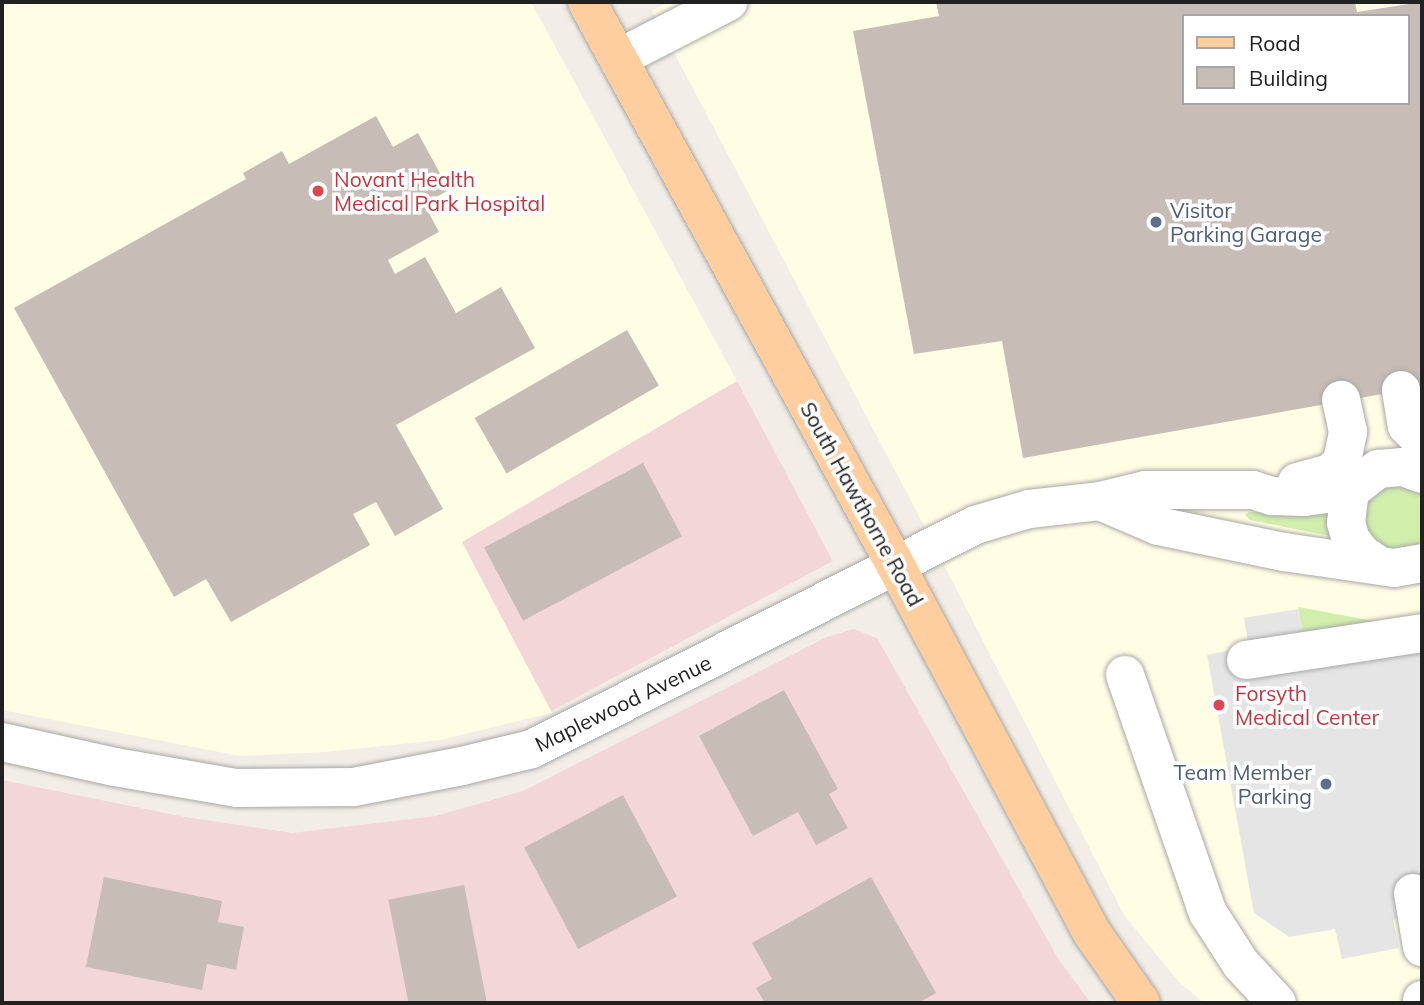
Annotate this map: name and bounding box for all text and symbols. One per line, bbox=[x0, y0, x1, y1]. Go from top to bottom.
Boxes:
legend bbox=[1182, 14, 1410, 105]
text: Road bbox=[1249, 30, 1300, 56]
text: Building bbox=[1249, 65, 1328, 91]
place label: Novant Health Medical Park Hospital bbox=[334, 166, 545, 216]
marker: Novant Health Medical Park Hospital bbox=[308, 181, 328, 201]
place label: Visitor Parking Garage bbox=[1170, 197, 1322, 247]
marker: Visitor Parking Garage bbox=[1148, 214, 1164, 230]
street label: South Hawthorne Road bbox=[795, 398, 929, 610]
street label: Maplewood Avenue bbox=[531, 649, 715, 757]
place label: Forsyth Medical Center bbox=[1235, 680, 1379, 730]
marker: Forsyth Medical Center bbox=[1209, 695, 1229, 715]
place label: Team Member Parking bbox=[1173, 759, 1312, 809]
marker: Team Member Parking bbox=[1318, 776, 1334, 792]

